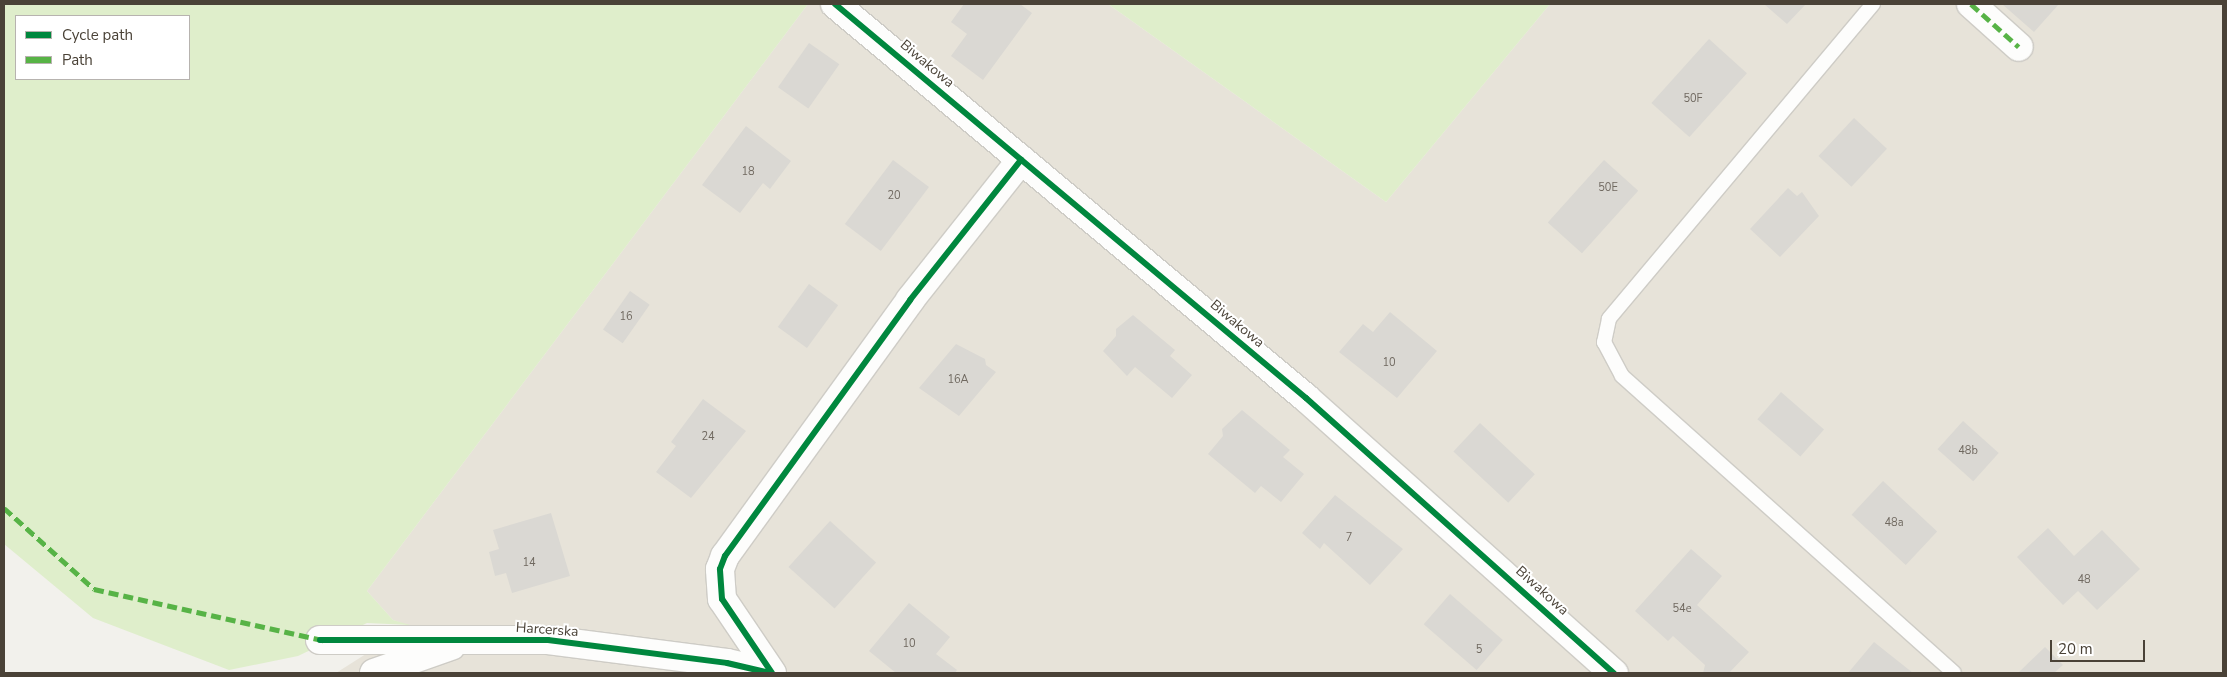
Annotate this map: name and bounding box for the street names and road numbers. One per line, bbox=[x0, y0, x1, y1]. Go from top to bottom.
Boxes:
street label: Biwakowa bbox=[897, 37, 957, 91]
street label: Biwakowa bbox=[1207, 297, 1267, 351]
street label: Biwakowa bbox=[1512, 563, 1572, 619]
street label: Harcerska bbox=[515, 619, 579, 641]

